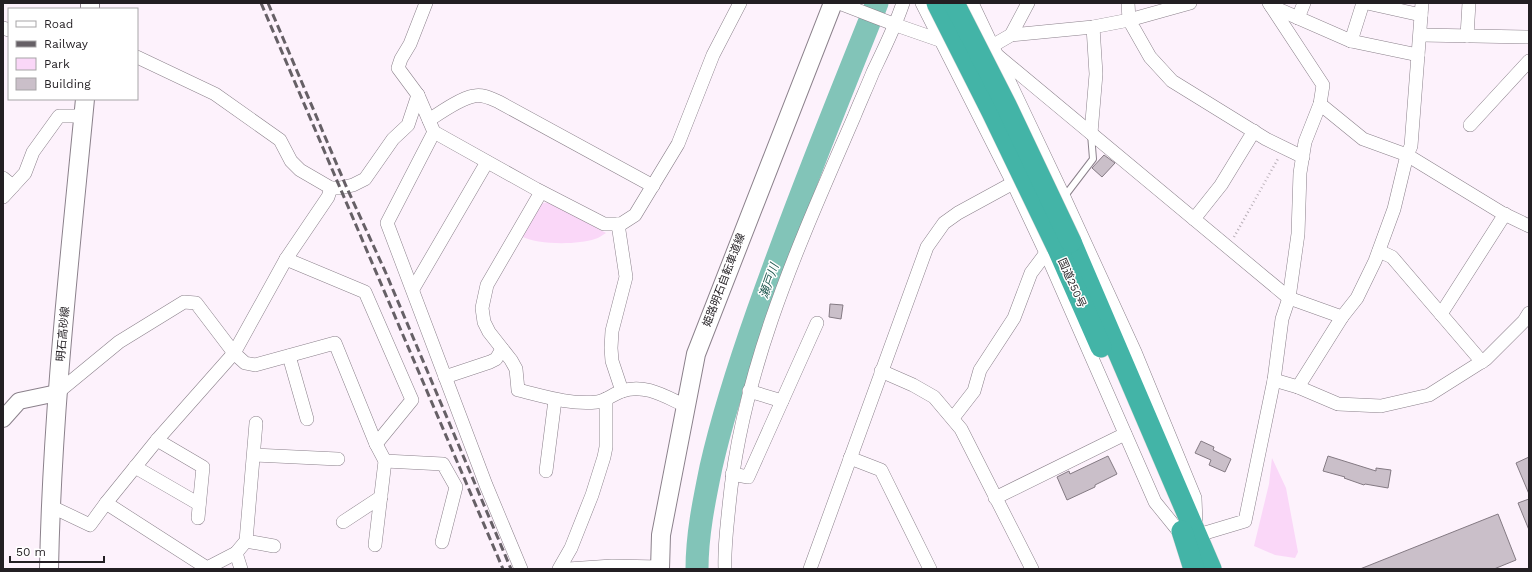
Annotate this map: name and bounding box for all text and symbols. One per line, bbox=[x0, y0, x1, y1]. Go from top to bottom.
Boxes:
legend bbox=[8, 8, 138, 100]
text: Road bbox=[44, 17, 73, 31]
text: Railway bbox=[44, 37, 89, 51]
text: Park bbox=[44, 57, 70, 71]
text: Building bbox=[44, 77, 91, 91]
street label: 姫路明石自転車道線 bbox=[700, 231, 748, 329]
street label: 国道250号 bbox=[1055, 256, 1089, 310]
water label: 瀬戸川 bbox=[757, 260, 782, 300]
street label: 明石高砂線 bbox=[54, 306, 72, 362]
scale bar bbox=[10, 538, 104, 564]
text: 50 m bbox=[16, 545, 46, 559]

